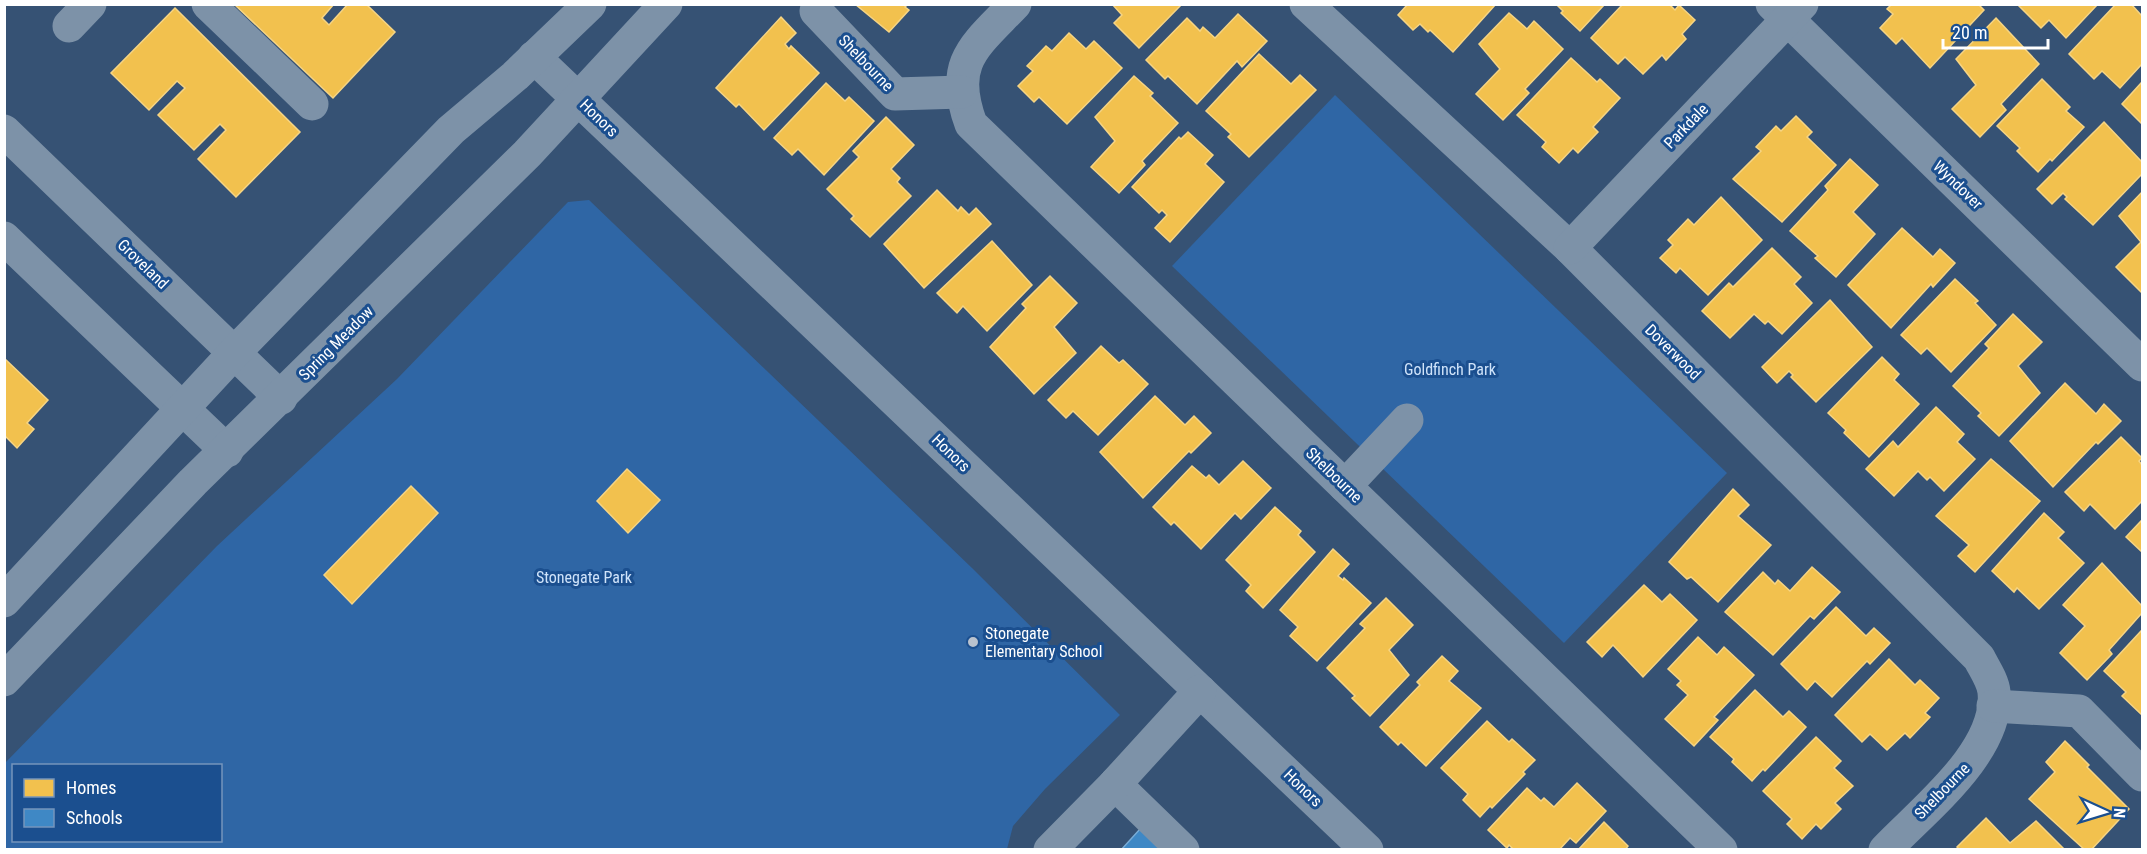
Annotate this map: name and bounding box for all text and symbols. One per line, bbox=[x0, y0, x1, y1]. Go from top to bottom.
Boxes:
scale bar bbox=[1943, 12, 2048, 50]
text: 20 m bbox=[1952, 22, 1987, 43]
street label: Shelbourne bbox=[835, 31, 897, 95]
street label: Honors bbox=[576, 95, 622, 141]
street label: Parkdale bbox=[1660, 100, 1712, 152]
street label: Wyndover bbox=[1929, 157, 1987, 213]
street label: Groveland bbox=[114, 235, 172, 293]
street label: Spring Meadow bbox=[295, 302, 377, 384]
street label: Doverwood bbox=[1641, 320, 1705, 384]
park label: Goldfinch Park bbox=[1404, 360, 1497, 379]
street label: Honors bbox=[928, 430, 974, 476]
street label: Shelbourne bbox=[1302, 444, 1366, 506]
park label: Stonegate Park bbox=[536, 568, 633, 587]
place label: Stonegate Elementary School bbox=[985, 624, 1102, 661]
marker: Stonegate Elementary School bbox=[966, 635, 980, 649]
street label: Shelbourne bbox=[1911, 759, 1973, 823]
legend bbox=[12, 764, 222, 842]
street label: Honors bbox=[1280, 765, 1326, 811]
text: Homes bbox=[66, 777, 116, 798]
north arrow bbox=[2075, 782, 2135, 842]
text: Schools bbox=[66, 807, 123, 828]
text: N bbox=[2110, 807, 2129, 819]

